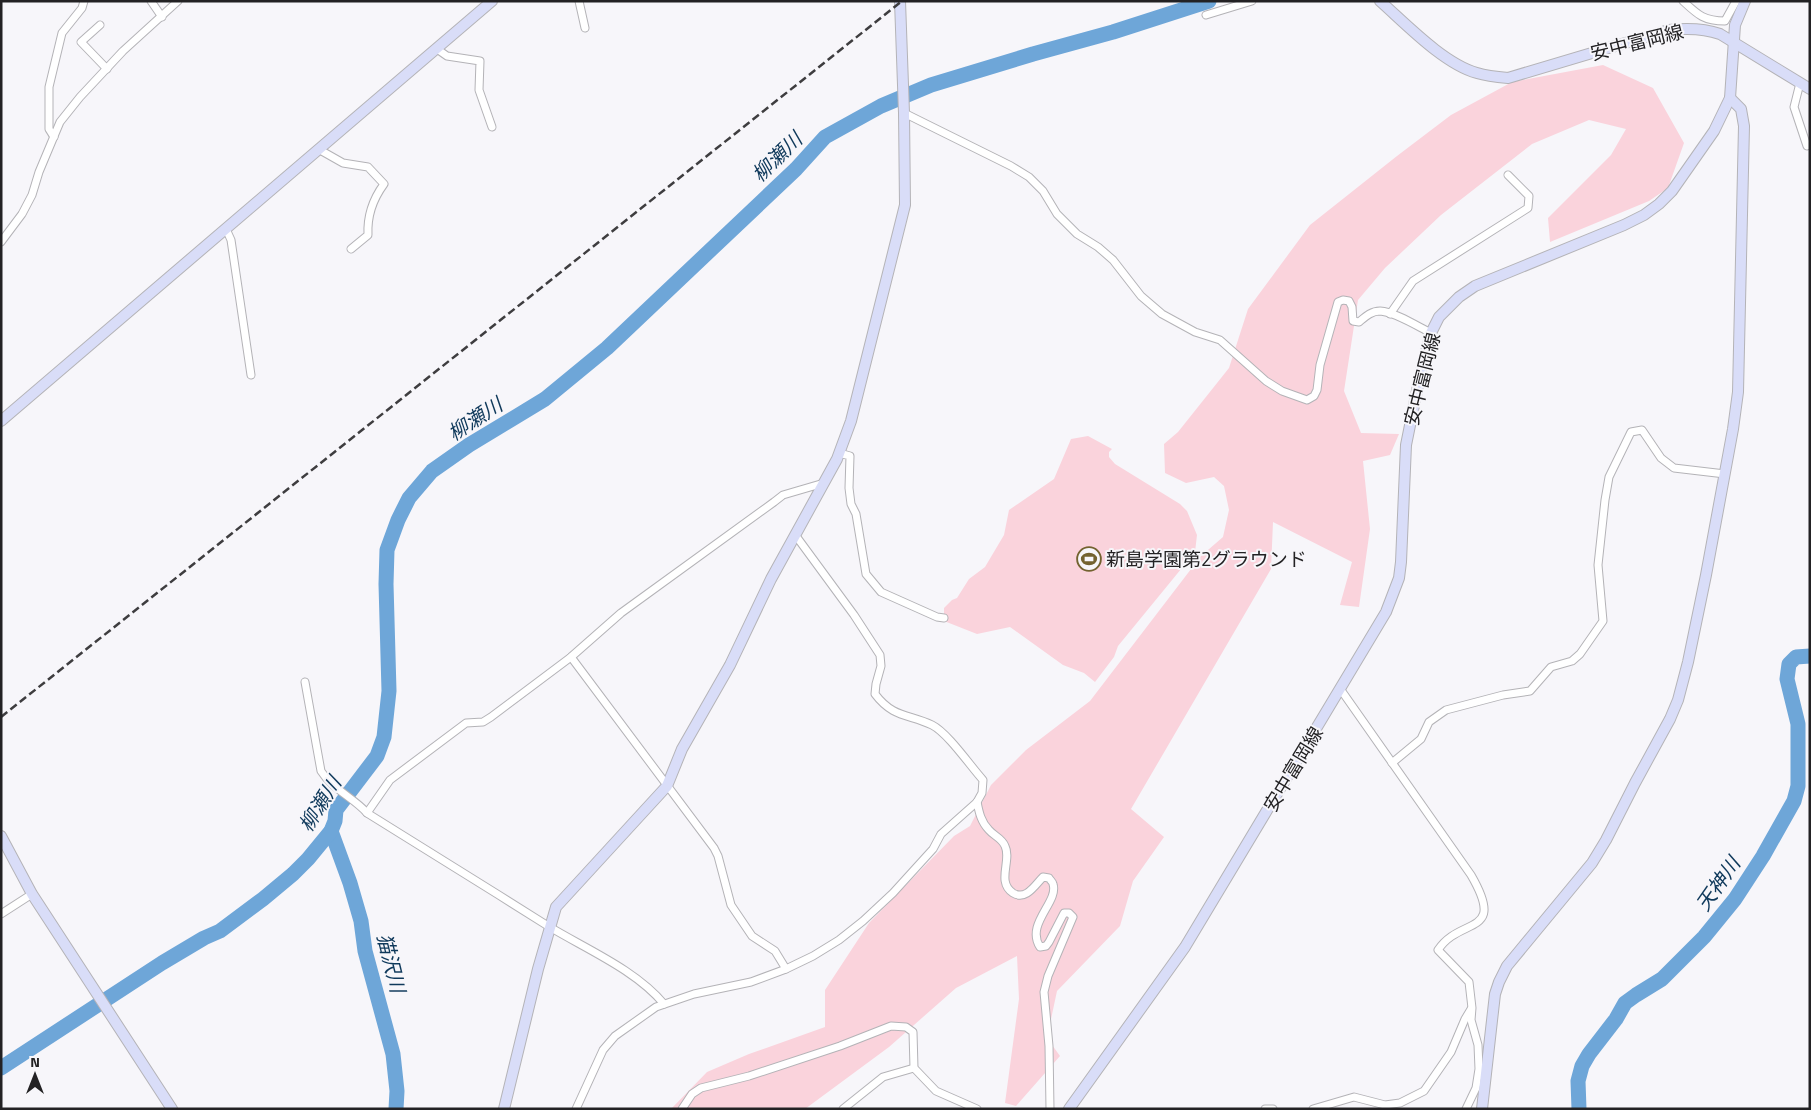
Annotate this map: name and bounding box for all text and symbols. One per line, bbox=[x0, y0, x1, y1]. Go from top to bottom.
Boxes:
street label: 安中富岡線 bbox=[1587, 16, 1686, 67]
water label: 柳瀬川 bbox=[744, 123, 810, 189]
street label: 安中富岡線 bbox=[1396, 329, 1447, 428]
water label: 柳瀬川 bbox=[441, 388, 510, 448]
place label: 新島学園第2グラウンド bbox=[1106, 544, 1307, 573]
sports icon: 新島学園第2グラウンド bbox=[1076, 546, 1102, 572]
street label: 安中富岡線 bbox=[1256, 721, 1329, 817]
water label: 柳瀬川 bbox=[291, 768, 350, 837]
water label: 天神川 bbox=[1688, 849, 1749, 917]
water label: 猫沢川 bbox=[369, 930, 414, 998]
north arrow bbox=[10, 1050, 60, 1100]
text: N bbox=[30, 1051, 40, 1072]

